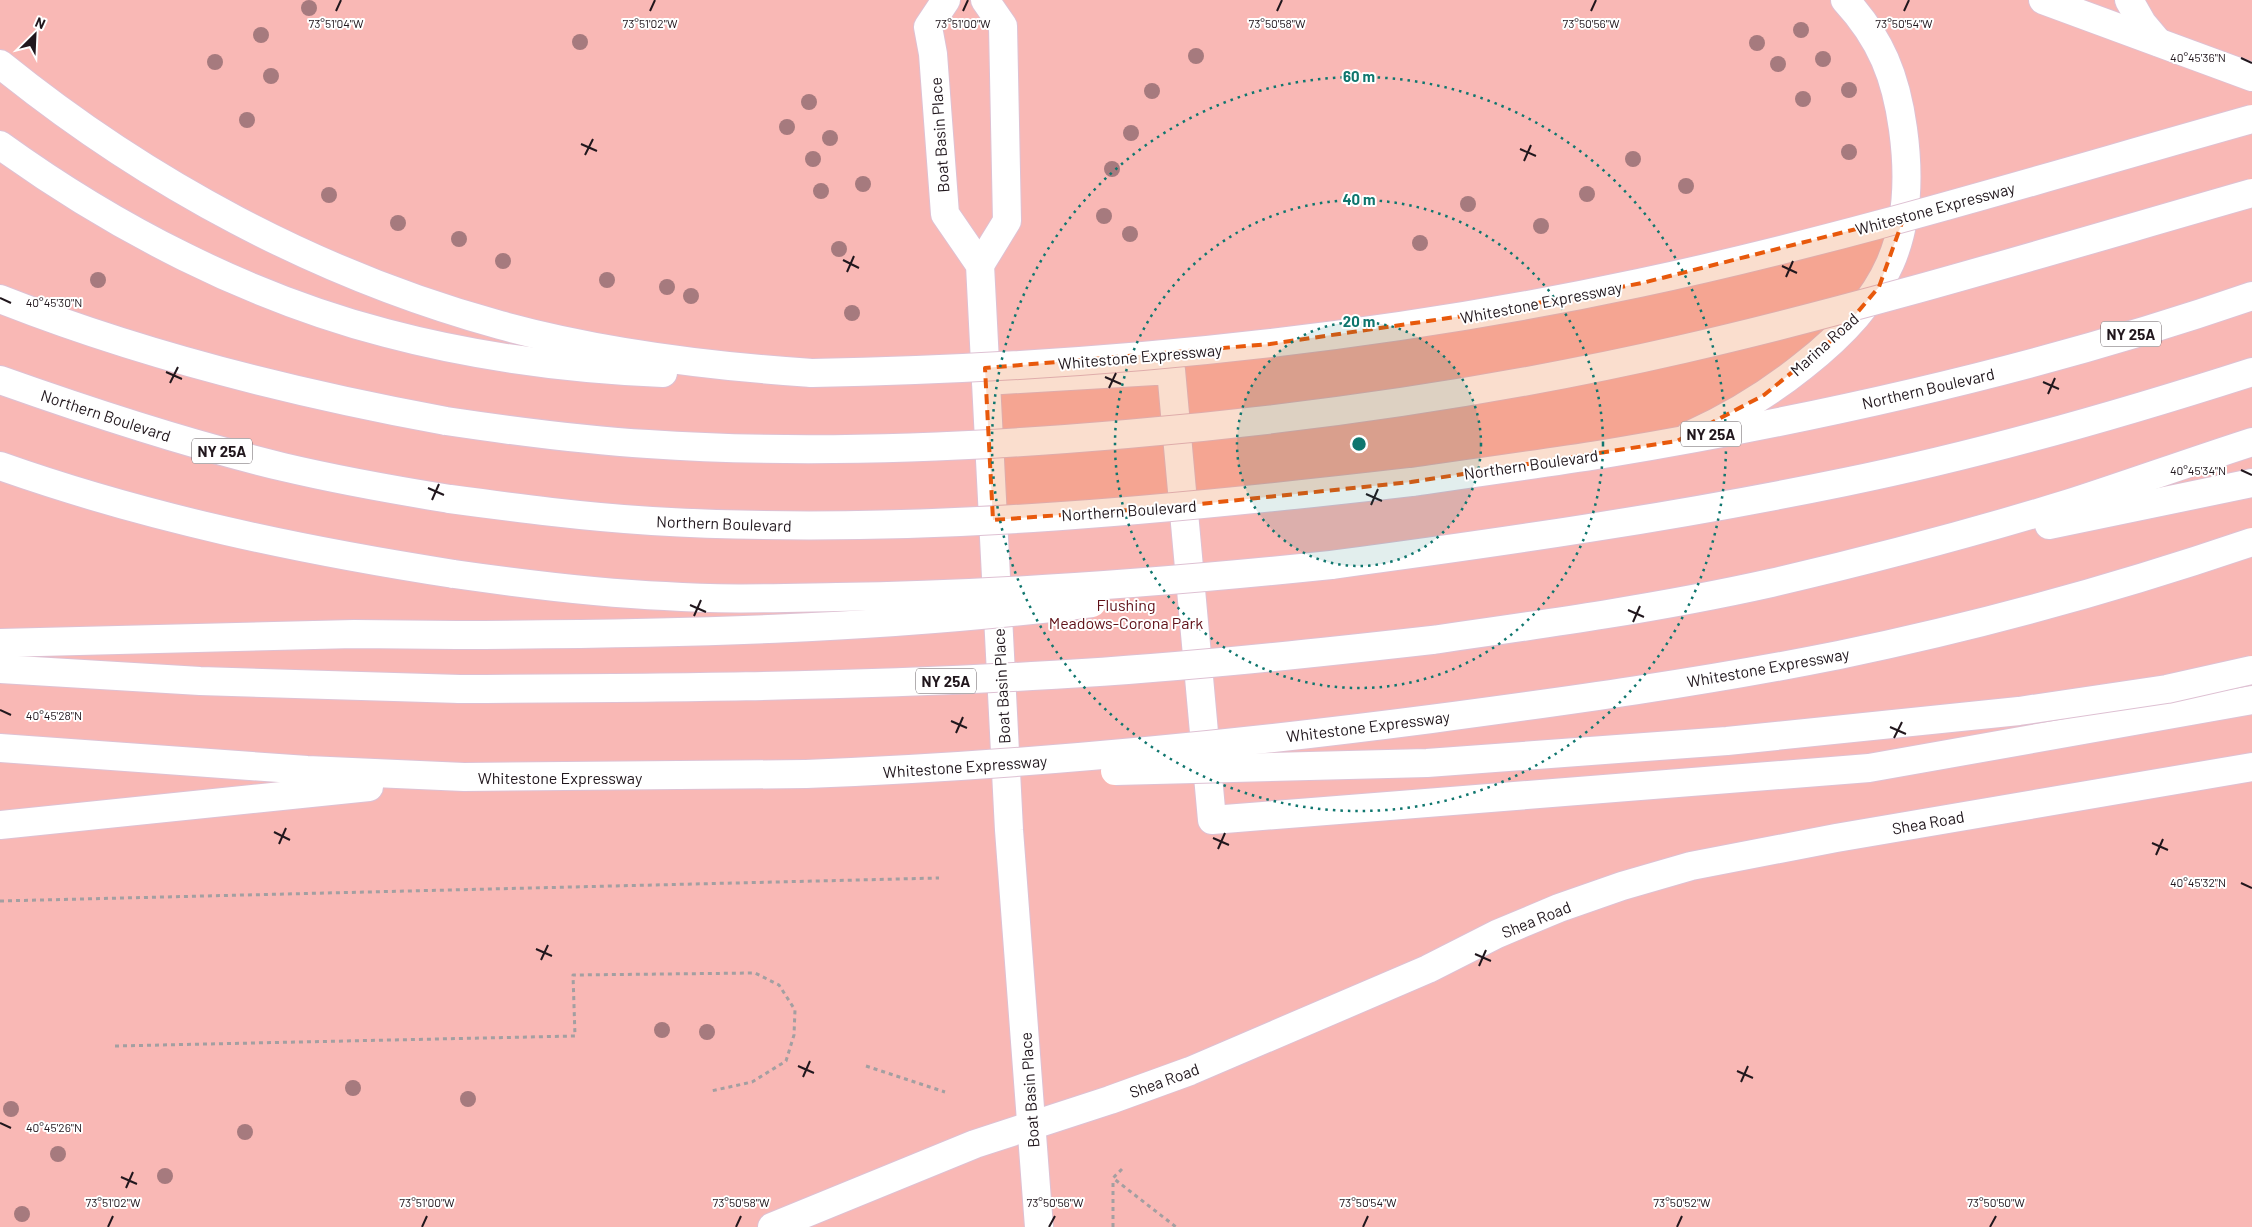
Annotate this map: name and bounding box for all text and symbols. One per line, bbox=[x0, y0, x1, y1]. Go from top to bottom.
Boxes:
north arrow bbox=[10, 10, 60, 60]
text: N bbox=[33, 13, 48, 32]
text: 73°51'04"W bbox=[309, 16, 364, 30]
text: 73°51'02"W bbox=[623, 16, 678, 30]
text: 73°51'00"W bbox=[935, 16, 991, 30]
text: 73°50'58"W bbox=[1248, 16, 1306, 30]
text: 73°50'56"W bbox=[1562, 16, 1620, 30]
text: 73°50'54"W bbox=[1875, 16, 1933, 30]
text: 40°45'36"N bbox=[2170, 50, 2226, 64]
text: 60 m bbox=[1343, 67, 1375, 85]
street label: Boat Basin Place bbox=[925, 77, 953, 193]
street label: Whitestone Expressway bbox=[1853, 177, 2018, 238]
text: 40 m bbox=[1342, 190, 1376, 208]
street label: Whitestone Expressway bbox=[1458, 277, 1624, 327]
text: 40°45'30"N bbox=[26, 295, 82, 309]
street label: Marina Road bbox=[1786, 309, 1862, 379]
text: 20 m bbox=[1343, 312, 1375, 330]
road number: NY 25A bbox=[2101, 322, 2161, 346]
street label: Whitestone Expressway bbox=[1057, 339, 1223, 373]
street label: Northern Boulevard bbox=[1860, 364, 1996, 412]
street label: Northern Boulevard bbox=[39, 385, 173, 445]
road number: NY 25A bbox=[1681, 422, 1741, 446]
centre of rings bbox=[1350, 435, 1368, 453]
road number: NY 25A bbox=[192, 438, 252, 464]
street label: Northern Boulevard bbox=[1463, 445, 1599, 483]
text: 40°45'34"N bbox=[2170, 463, 2226, 477]
street label: Northern Boulevard bbox=[1061, 496, 1197, 524]
street label: Northern Boulevard bbox=[656, 511, 792, 535]
park label: Flushing Meadows-Corona Park bbox=[1049, 595, 1203, 632]
street label: Boat Basin Place bbox=[988, 628, 1014, 744]
street label: Whitestone Expressway bbox=[1685, 643, 1851, 691]
road number: NY 25A bbox=[916, 668, 976, 694]
street label: Whitestone Expressway bbox=[1285, 706, 1452, 745]
text: 40°45'28"N bbox=[26, 708, 82, 722]
street label: Whitestone Expressway bbox=[882, 751, 1048, 781]
street label: Whitestone Expressway bbox=[478, 768, 643, 787]
street label: Shea Road bbox=[1890, 806, 1966, 838]
text: 40°45'32"N bbox=[2170, 875, 2226, 889]
street label: Shea Road bbox=[1499, 897, 1573, 941]
street label: Boat Basin Place bbox=[1015, 1032, 1043, 1148]
street label: Shea Road bbox=[1126, 1059, 1202, 1101]
text: 40°45'26"N bbox=[26, 1120, 82, 1134]
text: 73°51'02"W bbox=[86, 1195, 141, 1209]
text: 73°51'00"W bbox=[399, 1195, 455, 1209]
text: 73°50'58"W bbox=[712, 1195, 770, 1209]
text: 73°50'56"W bbox=[1026, 1195, 1084, 1209]
text: 73°50'54"W bbox=[1339, 1195, 1397, 1209]
text: 73°50'52"W bbox=[1653, 1195, 1711, 1209]
text: 73°50'50"W bbox=[1967, 1195, 2025, 1209]

